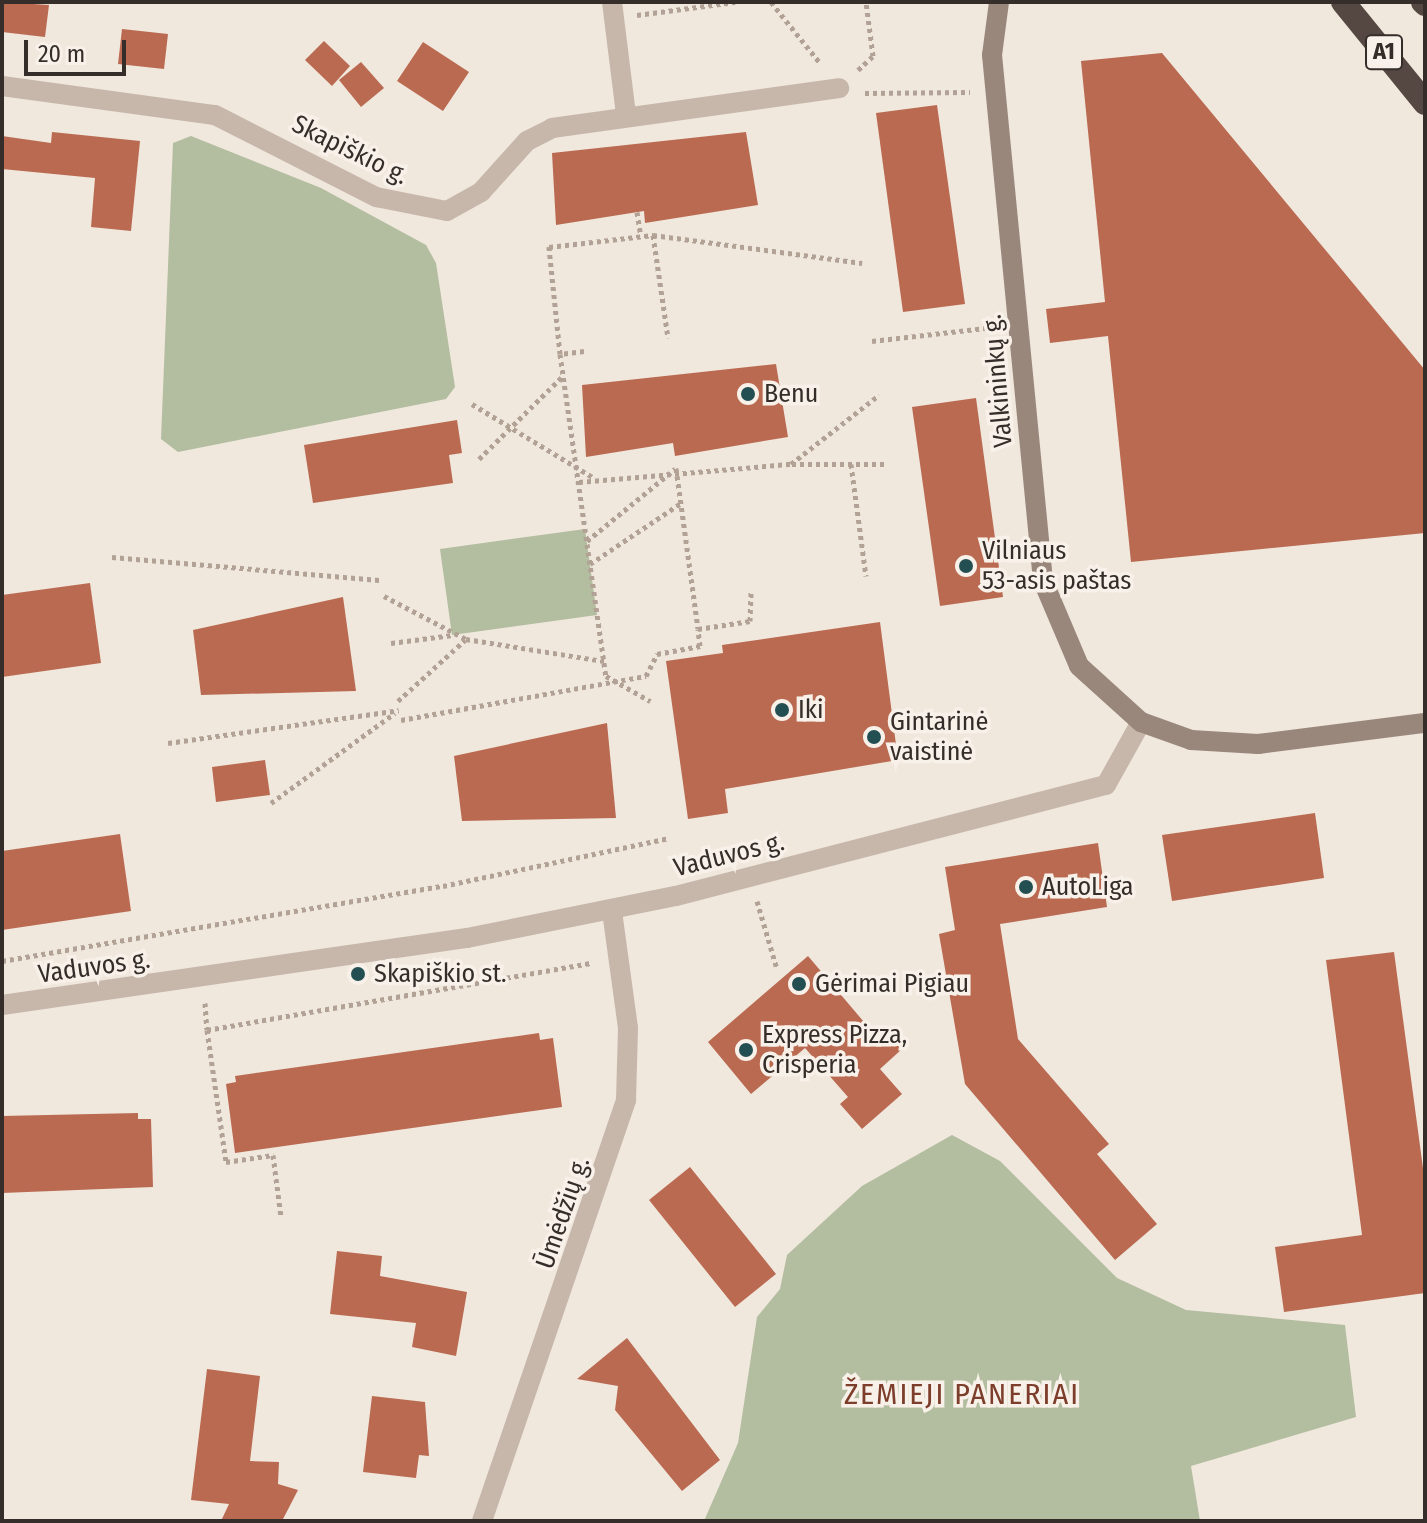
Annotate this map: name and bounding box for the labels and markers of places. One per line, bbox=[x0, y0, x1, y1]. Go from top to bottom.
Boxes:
place label: Benu bbox=[764, 378, 818, 410]
marker: Benu bbox=[739, 385, 757, 403]
place label: Vilniaus 53-asis paštas bbox=[982, 535, 1131, 596]
marker: Vilniaus 53-asis paštas bbox=[957, 557, 975, 575]
place label: Iki bbox=[798, 694, 823, 726]
marker: Iki bbox=[773, 701, 791, 719]
place label: Gintarinė vaistinė bbox=[890, 706, 988, 768]
marker: Gintarinė vaistinė bbox=[865, 728, 883, 746]
place label: AutoLiga bbox=[1042, 871, 1134, 903]
marker: AutoLiga bbox=[1017, 878, 1035, 896]
place label: Skapiškio st. bbox=[374, 958, 507, 990]
marker: Skapiškio st. bbox=[349, 965, 367, 983]
place label: Gėrimai Pigiau bbox=[815, 968, 969, 1000]
marker: Gėrimai Pigiau bbox=[790, 975, 808, 993]
place label: Express Pizza, Crisperia bbox=[762, 1019, 907, 1080]
marker: Express Pizza, Crisperia bbox=[737, 1041, 755, 1059]

